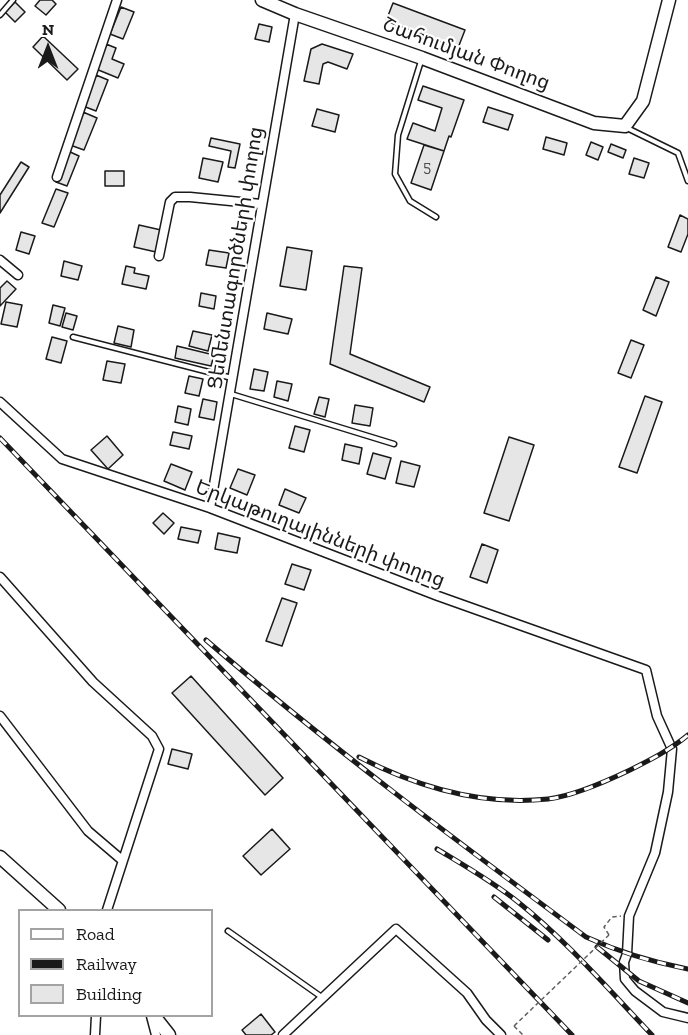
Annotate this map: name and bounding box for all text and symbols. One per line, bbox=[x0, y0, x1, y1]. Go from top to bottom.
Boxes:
street label: Շահումյան Փողոց bbox=[379, 13, 553, 95]
north arrow bbox=[18, 18, 78, 78]
text: N bbox=[42, 20, 54, 39]
street label: Ցեմենտագործների փողոց bbox=[203, 125, 269, 391]
house number: 5 bbox=[423, 157, 431, 177]
street label: Երկաթուղայինների փողոց bbox=[192, 475, 448, 593]
legend bbox=[18, 909, 213, 1017]
text: Road bbox=[76, 923, 115, 945]
text: Railway bbox=[76, 953, 137, 975]
text: Building bbox=[76, 983, 142, 1005]

